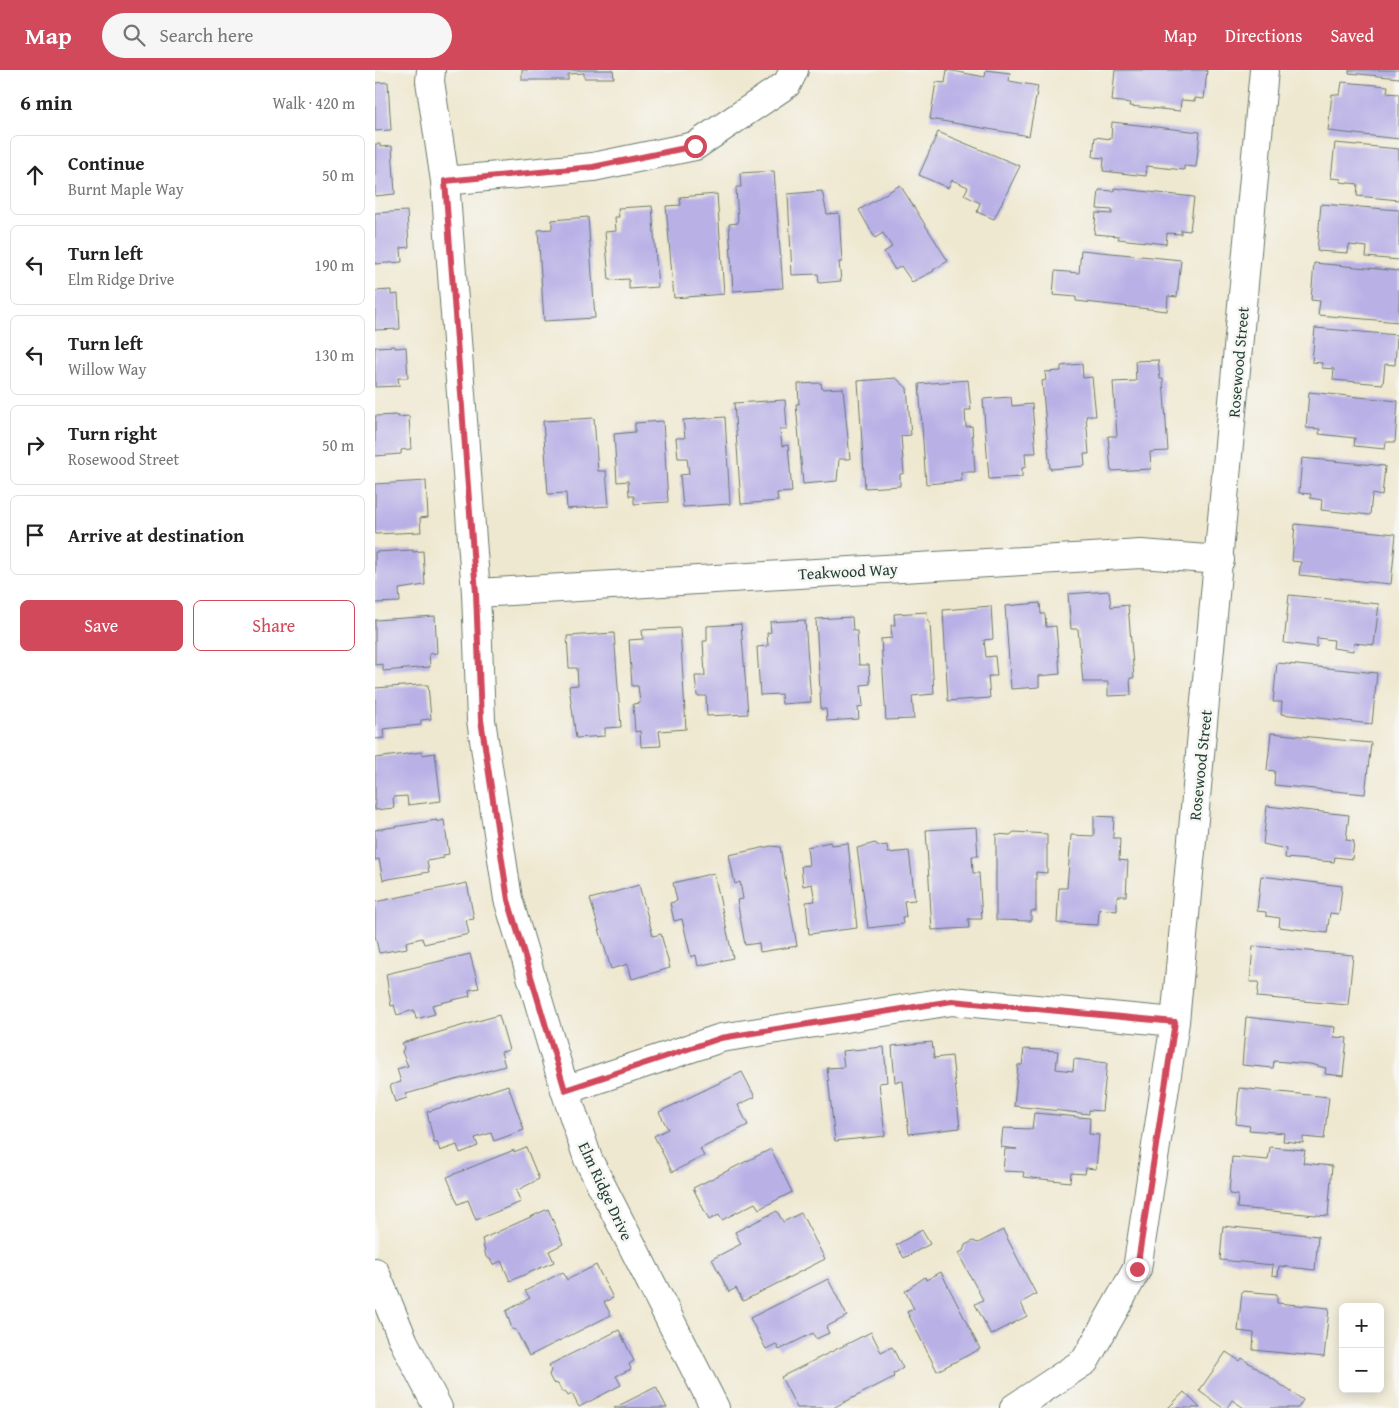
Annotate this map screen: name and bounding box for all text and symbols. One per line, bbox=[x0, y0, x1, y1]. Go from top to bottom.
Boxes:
search box bbox=[102, 13, 452, 58]
text: Map bbox=[25, 18, 72, 53]
icon: search bbox=[120, 21, 148, 49]
text: Search here bbox=[160, 21, 253, 49]
text: Map bbox=[1164, 22, 1197, 49]
text: Directions bbox=[1225, 22, 1302, 49]
text: Saved bbox=[1330, 22, 1374, 49]
text: 6 min bbox=[20, 87, 72, 118]
text: Walk · 420 m bbox=[272, 91, 355, 115]
route start bbox=[684, 135, 707, 158]
text: Continue bbox=[68, 149, 145, 177]
icon: ahead bbox=[21, 161, 49, 189]
text: 50 m bbox=[322, 163, 354, 187]
text: Burnt Maple Way bbox=[68, 177, 184, 201]
text: Turn left bbox=[68, 239, 143, 267]
icon: left bbox=[21, 251, 49, 279]
text: 190 m bbox=[314, 253, 354, 277]
text: Elm Ridge Drive bbox=[68, 267, 174, 291]
street label: Rosewood Street bbox=[1221, 305, 1255, 418]
text: Turn left bbox=[68, 329, 143, 357]
icon: left bbox=[21, 341, 49, 369]
text: 130 m bbox=[314, 343, 354, 367]
text: Willow Way bbox=[68, 357, 146, 381]
text: Turn right bbox=[68, 419, 157, 447]
icon: right bbox=[21, 431, 49, 459]
text: 50 m bbox=[322, 433, 354, 457]
text: Rosewood Street bbox=[68, 447, 179, 471]
icon: arrive bbox=[21, 521, 49, 549]
text: Arrive at destination bbox=[68, 521, 244, 549]
street label: Teakwood Way bbox=[798, 556, 898, 586]
button: Save bbox=[20, 600, 183, 651]
button: Share bbox=[193, 600, 355, 651]
street label: Rosewood Street bbox=[1182, 708, 1218, 822]
street label: Elm Ridge Drive bbox=[573, 1138, 639, 1244]
route end bbox=[1126, 1258, 1149, 1281]
map controls bbox=[1339, 1303, 1384, 1393]
button: + bbox=[1339, 1303, 1384, 1348]
button: − bbox=[1339, 1348, 1384, 1393]

